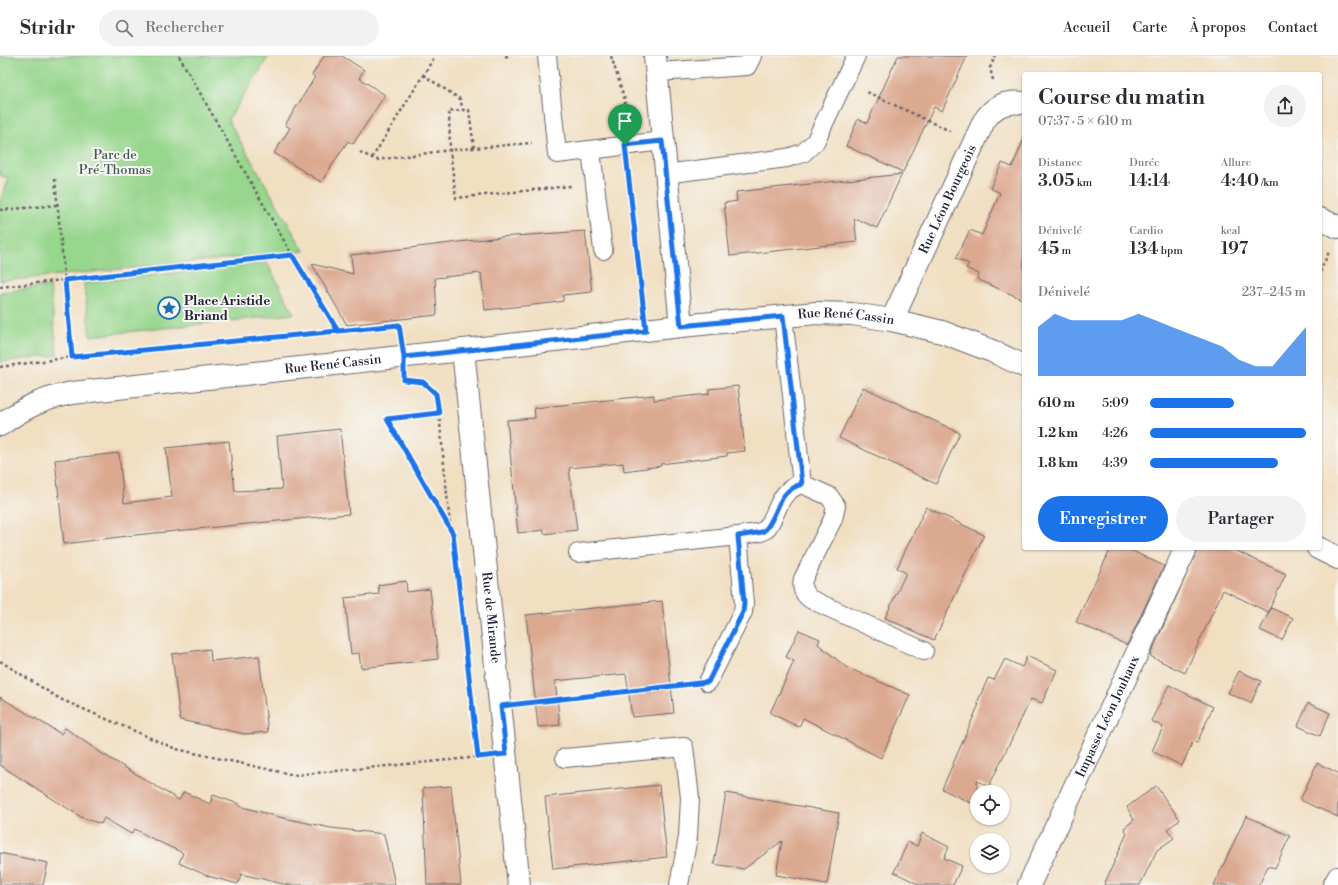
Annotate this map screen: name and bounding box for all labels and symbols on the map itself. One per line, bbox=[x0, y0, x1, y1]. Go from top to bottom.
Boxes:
pin bbox=[608, 104, 642, 145]
street label: Rue Léon Bourgeois bbox=[916, 142, 980, 256]
park label: Parc de Pré-Thomas bbox=[79, 147, 152, 178]
place label: Place Aristide Briand bbox=[184, 293, 270, 324]
place icon: Place Aristide Briand bbox=[156, 295, 182, 321]
street label: Rue René Cassin bbox=[797, 305, 896, 328]
street label: Rue René Cassin bbox=[284, 351, 382, 378]
street label: Rue de Mirande bbox=[478, 571, 504, 665]
street label: Impasse Léon Jouhaux bbox=[1072, 653, 1143, 780]

